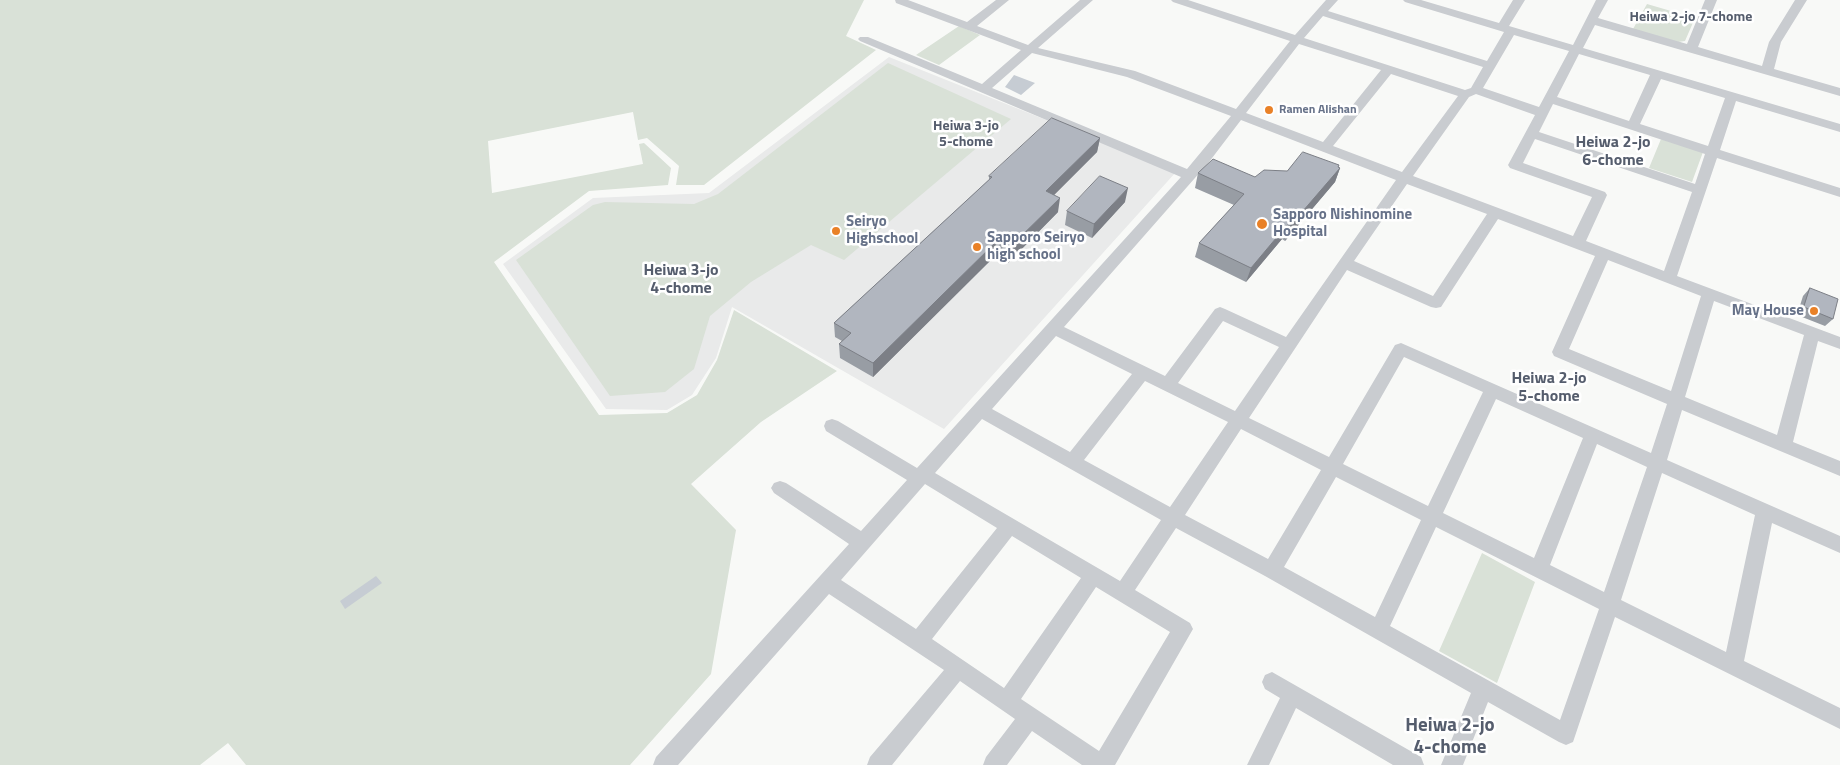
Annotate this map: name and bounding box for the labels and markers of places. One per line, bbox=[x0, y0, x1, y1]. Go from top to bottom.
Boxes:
place label: Ramen Alishan bbox=[1279, 103, 1357, 117]
marker: Ramen Alishan bbox=[1263, 104, 1275, 116]
place label: Sapporo Nishinomine Hospital bbox=[1273, 206, 1412, 241]
place label: Seiryo Highschool bbox=[846, 213, 918, 248]
marker: Sapporo Nishinomine Hospital bbox=[1255, 217, 1269, 231]
marker: Seiryo Highschool bbox=[830, 225, 842, 237]
place label: Sapporo Seiryo high school bbox=[987, 229, 1085, 264]
marker: Sapporo Seiryo high school bbox=[971, 241, 983, 253]
place label: May House bbox=[1732, 302, 1804, 320]
marker: May House bbox=[1808, 305, 1820, 317]

